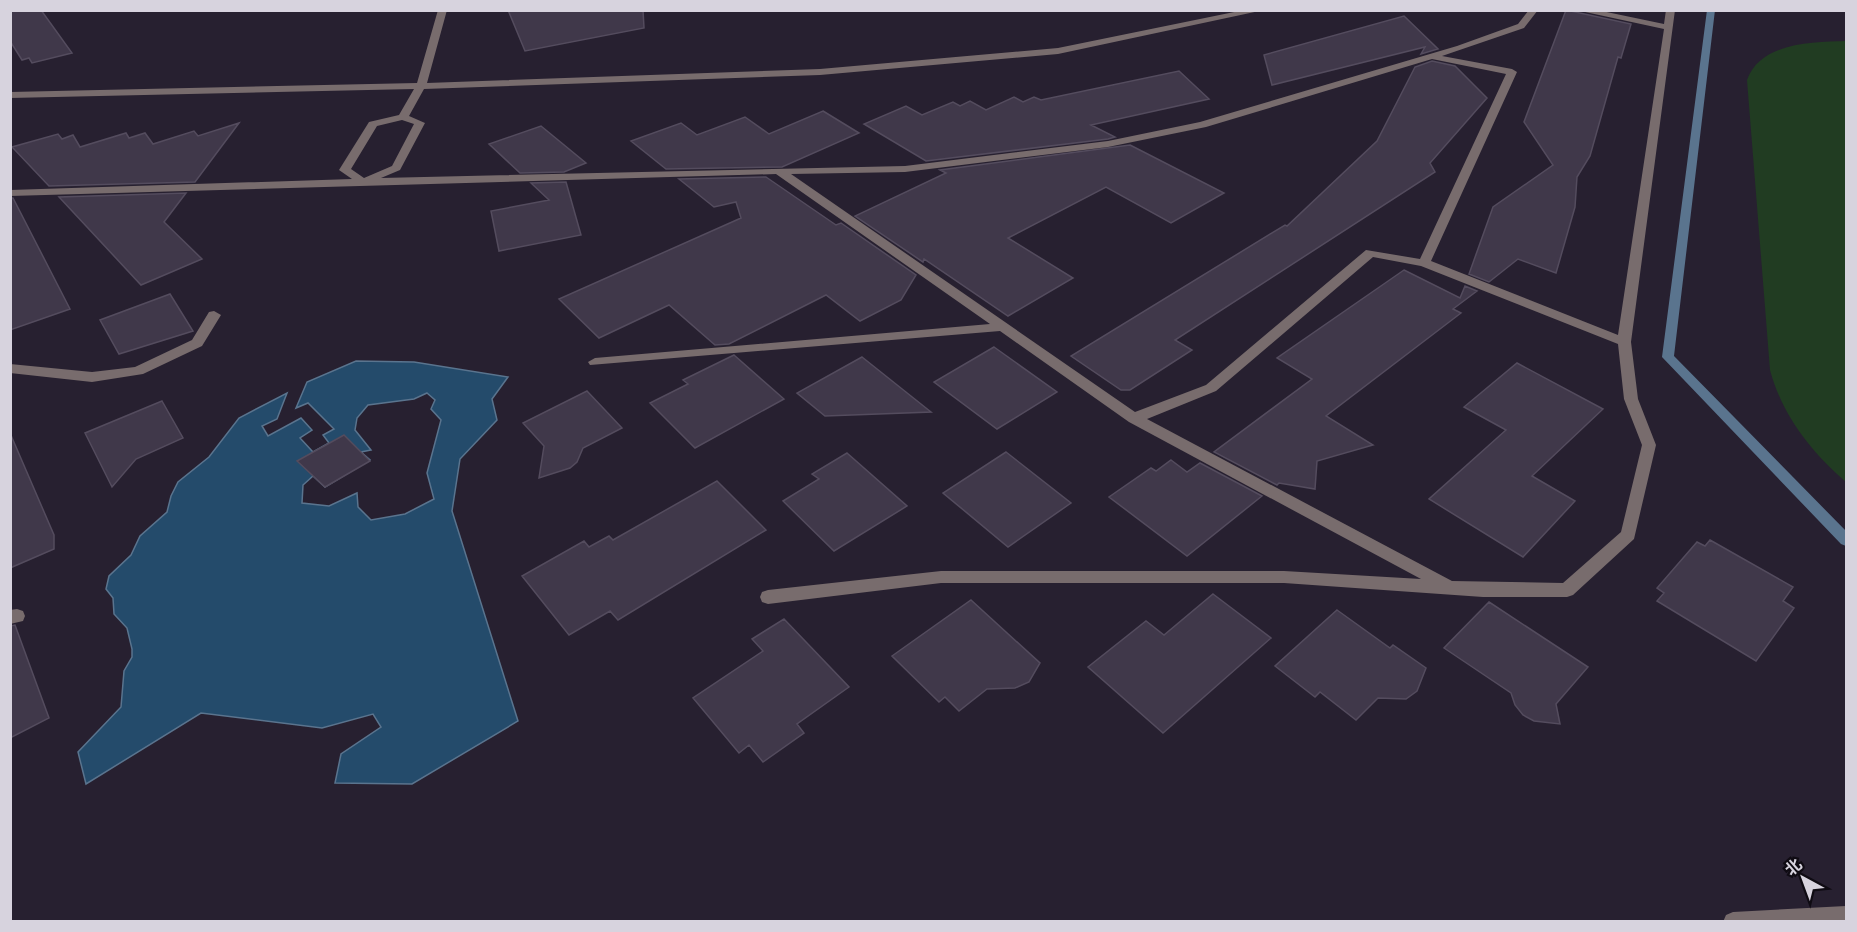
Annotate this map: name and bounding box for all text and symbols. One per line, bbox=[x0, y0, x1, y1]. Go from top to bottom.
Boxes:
north arrow bbox=[1773, 848, 1833, 908]
text: 北 bbox=[1781, 854, 1806, 879]

